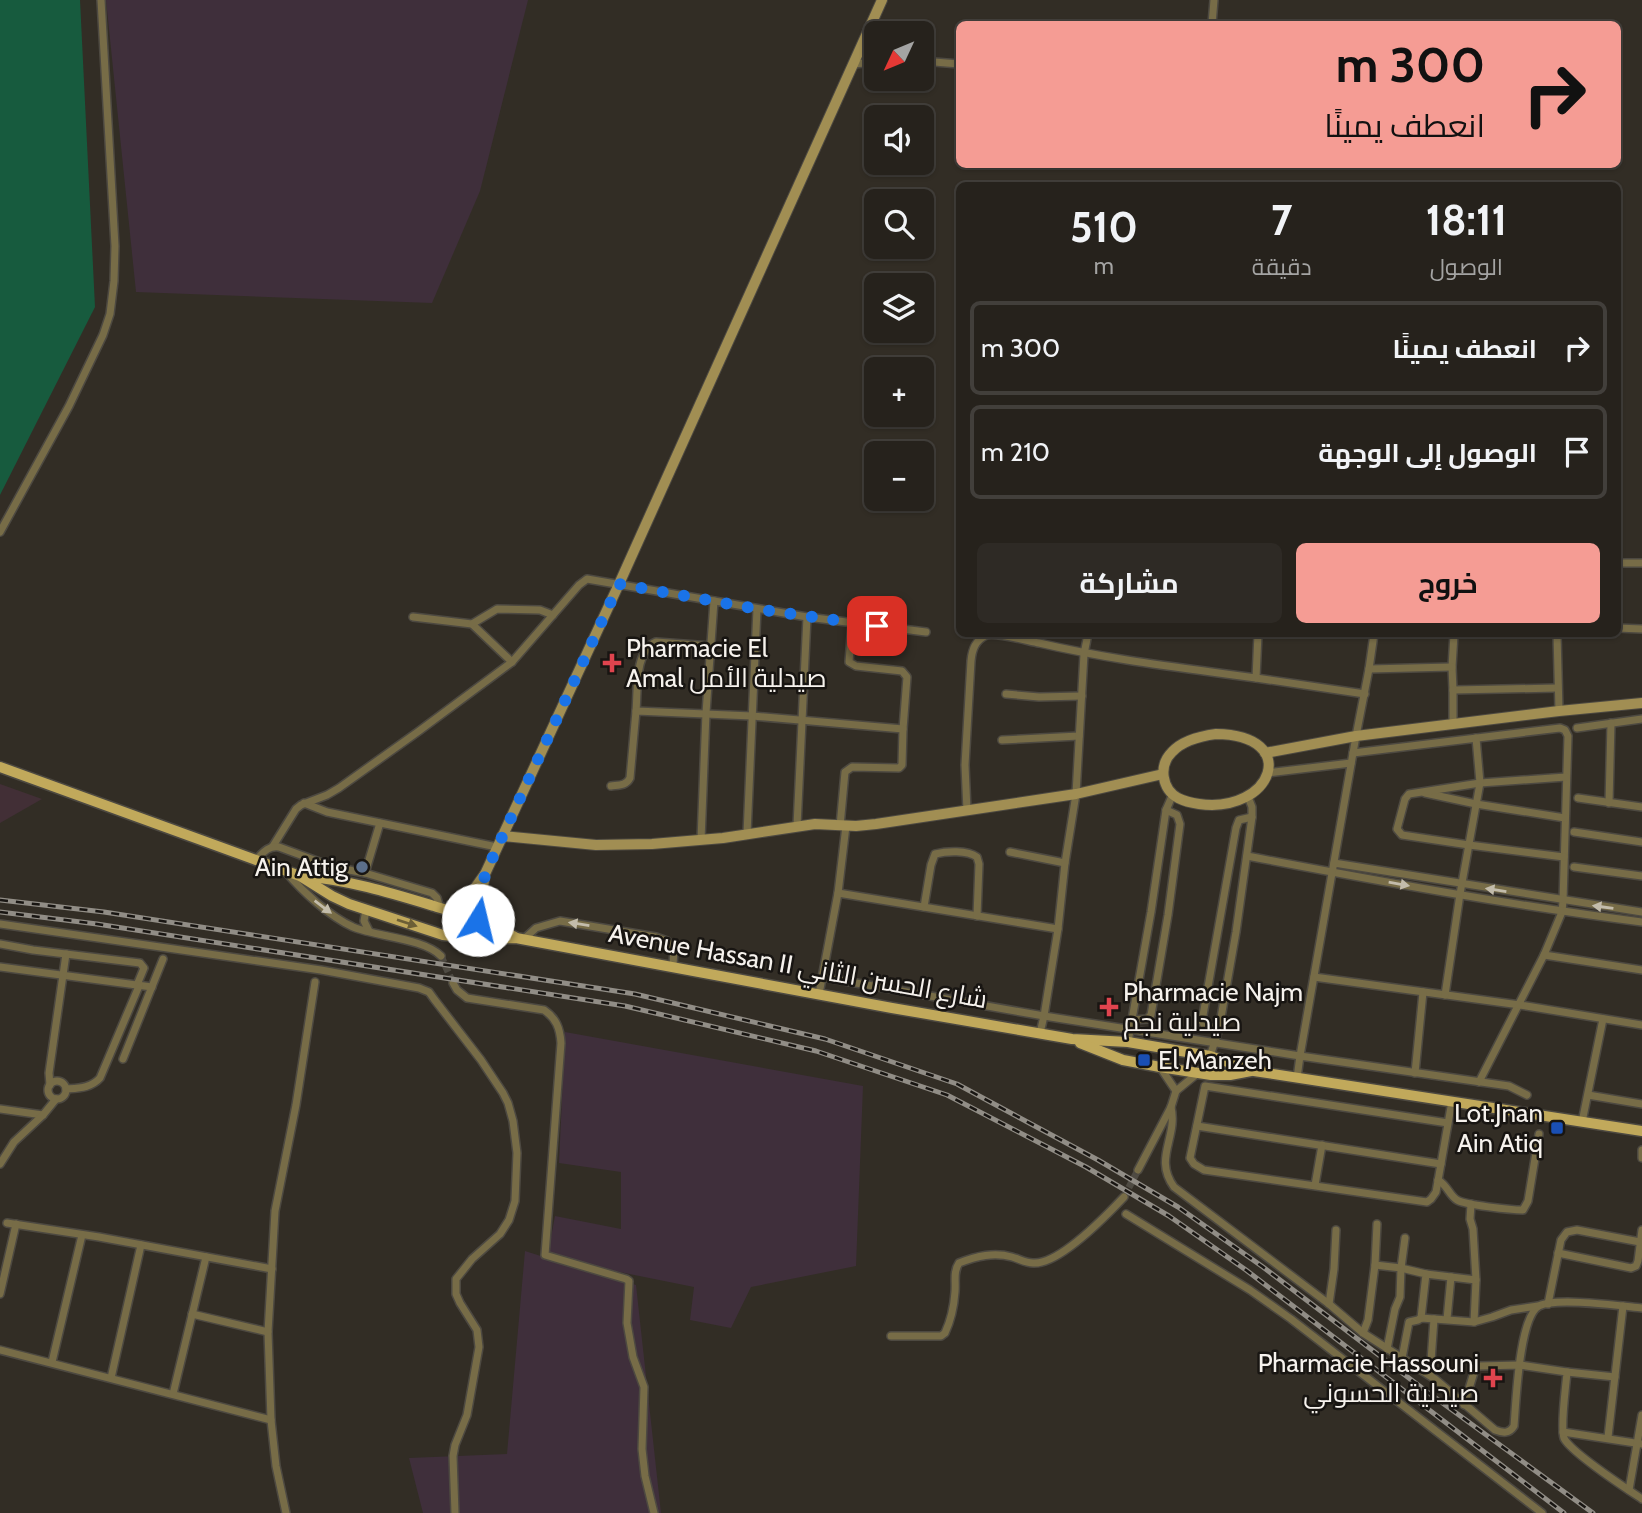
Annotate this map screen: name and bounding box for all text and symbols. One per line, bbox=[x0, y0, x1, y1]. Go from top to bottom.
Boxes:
north arrow bbox=[864, 21, 934, 91]
map controls bbox=[864, 21, 934, 511]
text: 300 m bbox=[1336, 35, 1485, 94]
icon: right bbox=[1509, 49, 1600, 140]
button: sound bbox=[864, 105, 934, 175]
text: انعطف يمينًا bbox=[1324, 106, 1485, 145]
button: search bbox=[864, 189, 934, 259]
text: 7 bbox=[1271, 194, 1292, 246]
text: 18:11 bbox=[1426, 194, 1507, 246]
text: 510 bbox=[1070, 201, 1138, 253]
text: m bbox=[1094, 252, 1114, 280]
text: دقيقة bbox=[1252, 253, 1312, 281]
text: الوصول bbox=[1430, 253, 1503, 281]
button: layers bbox=[864, 273, 934, 343]
icon: right bbox=[1558, 329, 1596, 367]
text: 300 m bbox=[981, 332, 1060, 364]
text: انعطف يمينًا bbox=[1393, 333, 1537, 365]
button: + bbox=[864, 357, 934, 427]
icon: arrive bbox=[1558, 433, 1596, 471]
text: 210 m bbox=[981, 436, 1050, 468]
text: الوصول إلى الوجهة bbox=[1318, 437, 1537, 469]
button: − bbox=[864, 441, 934, 511]
button: مشاركة bbox=[977, 543, 1282, 623]
button: خروج bbox=[1296, 543, 1600, 623]
pin bbox=[847, 596, 907, 656]
icon: arrive bbox=[858, 607, 896, 645]
place label: Pharmacie El Amal صيدلية الأمل bbox=[626, 632, 826, 694]
marker: Pharmacie El Amal صيدلية الأمل bbox=[604, 655, 620, 671]
place label: Ain Attig bbox=[255, 851, 349, 883]
marker: Ain Attig bbox=[354, 859, 370, 875]
one-way arrow bbox=[1388, 879, 1410, 890]
position arrow bbox=[441, 883, 515, 957]
one-way arrow bbox=[1485, 884, 1507, 895]
one-way arrow bbox=[314, 899, 332, 913]
one-way arrow bbox=[1591, 901, 1613, 912]
street label: Avenue Hassan II شارع الحسن الثاني bbox=[605, 917, 990, 1020]
one-way arrow bbox=[568, 918, 590, 929]
one-way arrow bbox=[396, 919, 417, 929]
place label: Pharmacie Najm صيدلية نجم bbox=[1123, 976, 1303, 1040]
marker: Pharmacie Najm صيدلية نجم bbox=[1101, 999, 1117, 1015]
place label: El Manzeh bbox=[1158, 1044, 1272, 1076]
marker: El Manzeh bbox=[1136, 1052, 1152, 1068]
place label: Lot.Jnan Ain Atiq bbox=[1454, 1097, 1543, 1159]
marker: Lot.Jnan Ain Atiq bbox=[1549, 1120, 1565, 1136]
place label: Pharmacie Hassouni صيدلية الحسوني bbox=[1258, 1347, 1479, 1414]
marker: Pharmacie Hassouni صيدلية الحسوني bbox=[1485, 1370, 1501, 1386]

